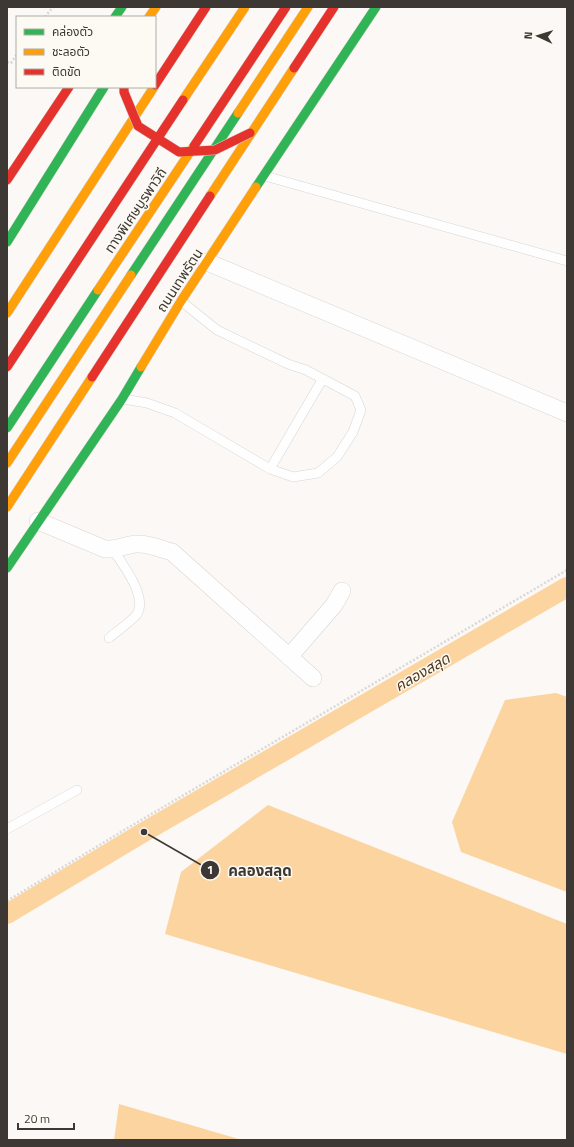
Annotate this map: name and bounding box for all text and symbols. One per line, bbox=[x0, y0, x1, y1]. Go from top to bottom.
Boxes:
legend bbox=[16, 16, 156, 88]
north arrow bbox=[518, 16, 558, 56]
text: คล่องตัว bbox=[52, 22, 93, 41]
text: N bbox=[520, 31, 536, 40]
text: ชะลอตัว bbox=[52, 42, 90, 61]
text: ติดขัด bbox=[52, 62, 81, 81]
street label: ทางพิเศษบูรพาวิถี bbox=[99, 163, 171, 257]
street label: ถนนเทพรัตน bbox=[151, 244, 207, 316]
water label: คลองสลุด bbox=[390, 646, 455, 697]
callout: คลองสลุด bbox=[200, 857, 300, 884]
text: คลองสลุด bbox=[228, 859, 292, 882]
text: 1 bbox=[207, 860, 213, 879]
scale bar bbox=[18, 1105, 74, 1131]
text: 20 m bbox=[24, 1109, 50, 1128]

